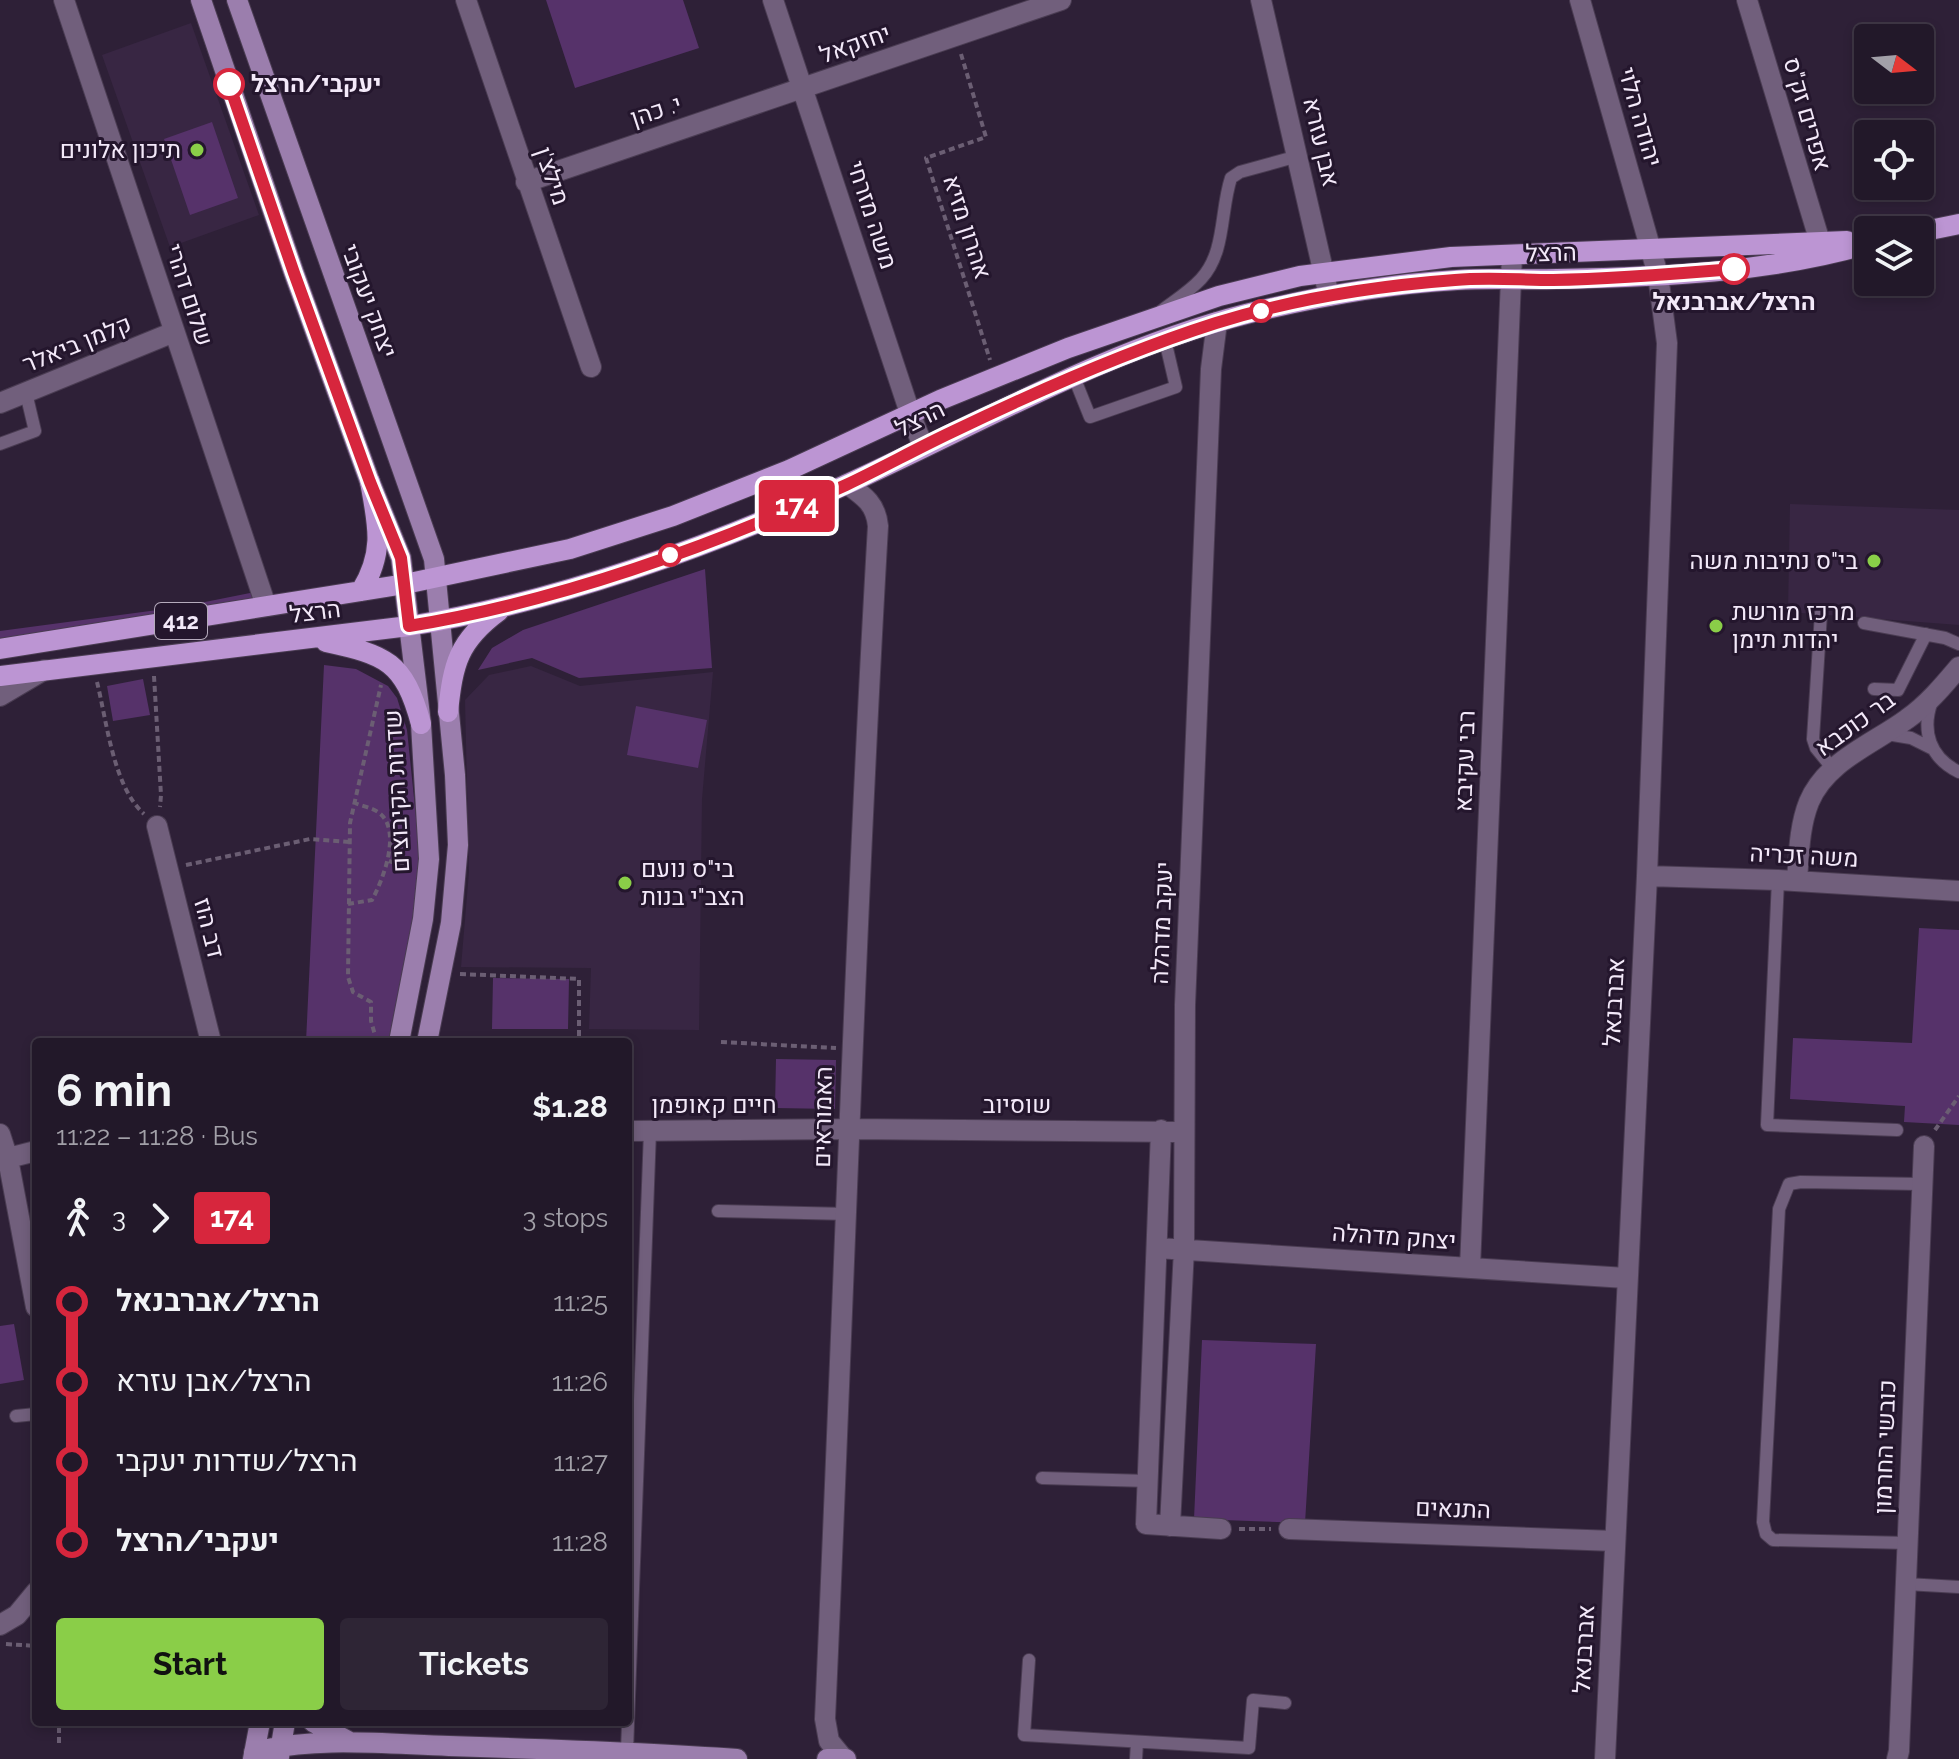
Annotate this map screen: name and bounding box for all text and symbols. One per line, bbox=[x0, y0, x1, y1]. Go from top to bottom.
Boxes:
street label: יחזקאל bbox=[816, 18, 894, 69]
north arrow bbox=[1854, 24, 1934, 104]
map controls bbox=[1854, 24, 1934, 296]
street label: אפרים זק"ס bbox=[1777, 54, 1837, 174]
street label: יהודה הלוי bbox=[1612, 64, 1668, 170]
marker: יעקבי/הרצל bbox=[214, 69, 244, 99]
place label: יעקבי/הרצל bbox=[251, 69, 381, 98]
street label: י. כהן bbox=[627, 89, 685, 132]
street label: אבן עזרא bbox=[1297, 94, 1346, 189]
button: locate bbox=[1854, 120, 1934, 200]
place label: תיכון אלונים bbox=[60, 135, 181, 164]
marker: תיכון אלונים bbox=[188, 141, 206, 159]
street label: מילצ'ן bbox=[529, 143, 576, 209]
street label: משה מזרחי bbox=[841, 157, 904, 272]
street label: אהרון מזיא bbox=[937, 171, 998, 283]
button: layers bbox=[1854, 216, 1934, 296]
street label: הרצל bbox=[1525, 238, 1577, 267]
street label: שלום דהרי bbox=[159, 240, 220, 349]
street label: יצחק יעקובי bbox=[335, 240, 403, 362]
marker: הרצל/אברבנאל bbox=[1719, 254, 1749, 284]
place label: הרצל/אברבנאל bbox=[1652, 287, 1816, 316]
unlabelled marker bbox=[1250, 300, 1272, 322]
street label: קלמן ביאלר bbox=[18, 309, 136, 378]
street label: הרצל bbox=[890, 394, 949, 443]
line badge: 174 bbox=[751, 480, 843, 532]
text: 174 bbox=[775, 489, 819, 522]
unlabelled marker bbox=[659, 544, 681, 566]
place label: בי"ס נתיבות משה bbox=[1690, 546, 1858, 575]
marker: בי"ס נתיבות משה bbox=[1865, 552, 1883, 570]
street label: הרצל bbox=[288, 594, 342, 629]
place label: מרכז מורשת יהדות תימן bbox=[1732, 597, 1855, 654]
road number: 412 bbox=[155, 603, 207, 639]
marker: מרכז מורשת יהדות תימן bbox=[1707, 617, 1725, 635]
street label: בר כוכבא bbox=[1809, 685, 1901, 762]
street label: שדרות הקיבוצים bbox=[378, 709, 415, 873]
street label: רבי עקיבא bbox=[1448, 710, 1481, 812]
street label: משה זכריה bbox=[1749, 838, 1859, 873]
place label: בי"ס נועם הצב"י בנות bbox=[641, 854, 745, 911]
street label: יעקב מדהלה bbox=[1145, 861, 1178, 985]
marker: בי"ס נועם הצב"י בנות bbox=[616, 874, 634, 892]
street label: דב הוז bbox=[188, 895, 231, 961]
street label: אברבנאל bbox=[1597, 957, 1630, 1047]
text: 6 min bbox=[56, 1065, 172, 1116]
street label: האמוראים bbox=[807, 1066, 838, 1168]
text: $1.28 bbox=[532, 1089, 608, 1124]
street label: חיים קאופמן bbox=[652, 1090, 776, 1119]
street label: שוסיוב bbox=[983, 1090, 1051, 1119]
text: 11:22 – 11:28 · Bus bbox=[56, 1121, 258, 1151]
icon: walk bbox=[56, 1196, 100, 1240]
icon: forward bbox=[138, 1196, 182, 1240]
text: 174 bbox=[210, 1201, 254, 1234]
text: 3 bbox=[112, 1203, 126, 1233]
text: 3 stops bbox=[522, 1203, 608, 1233]
street label: יצחק מדהלה bbox=[1331, 1218, 1457, 1255]
text: הרצל/אברבנאל bbox=[116, 1283, 320, 1318]
text: 11:25 bbox=[553, 1287, 608, 1317]
text: הרצל/אבן עזרא bbox=[116, 1363, 312, 1398]
text: 11:26 bbox=[552, 1367, 608, 1397]
street label: כובשי החרמון bbox=[1868, 1379, 1901, 1515]
text: הרצל/שדרות יעקבי bbox=[116, 1443, 358, 1478]
text: 11:27 bbox=[553, 1447, 608, 1477]
street label: התנאים bbox=[1415, 1493, 1491, 1524]
text: יעקבי/הרצל bbox=[116, 1523, 279, 1558]
text: 11:28 bbox=[552, 1527, 608, 1557]
street label: אברבנאל bbox=[1567, 1604, 1600, 1694]
button: Start bbox=[56, 1618, 324, 1710]
button: Tickets bbox=[340, 1618, 608, 1710]

